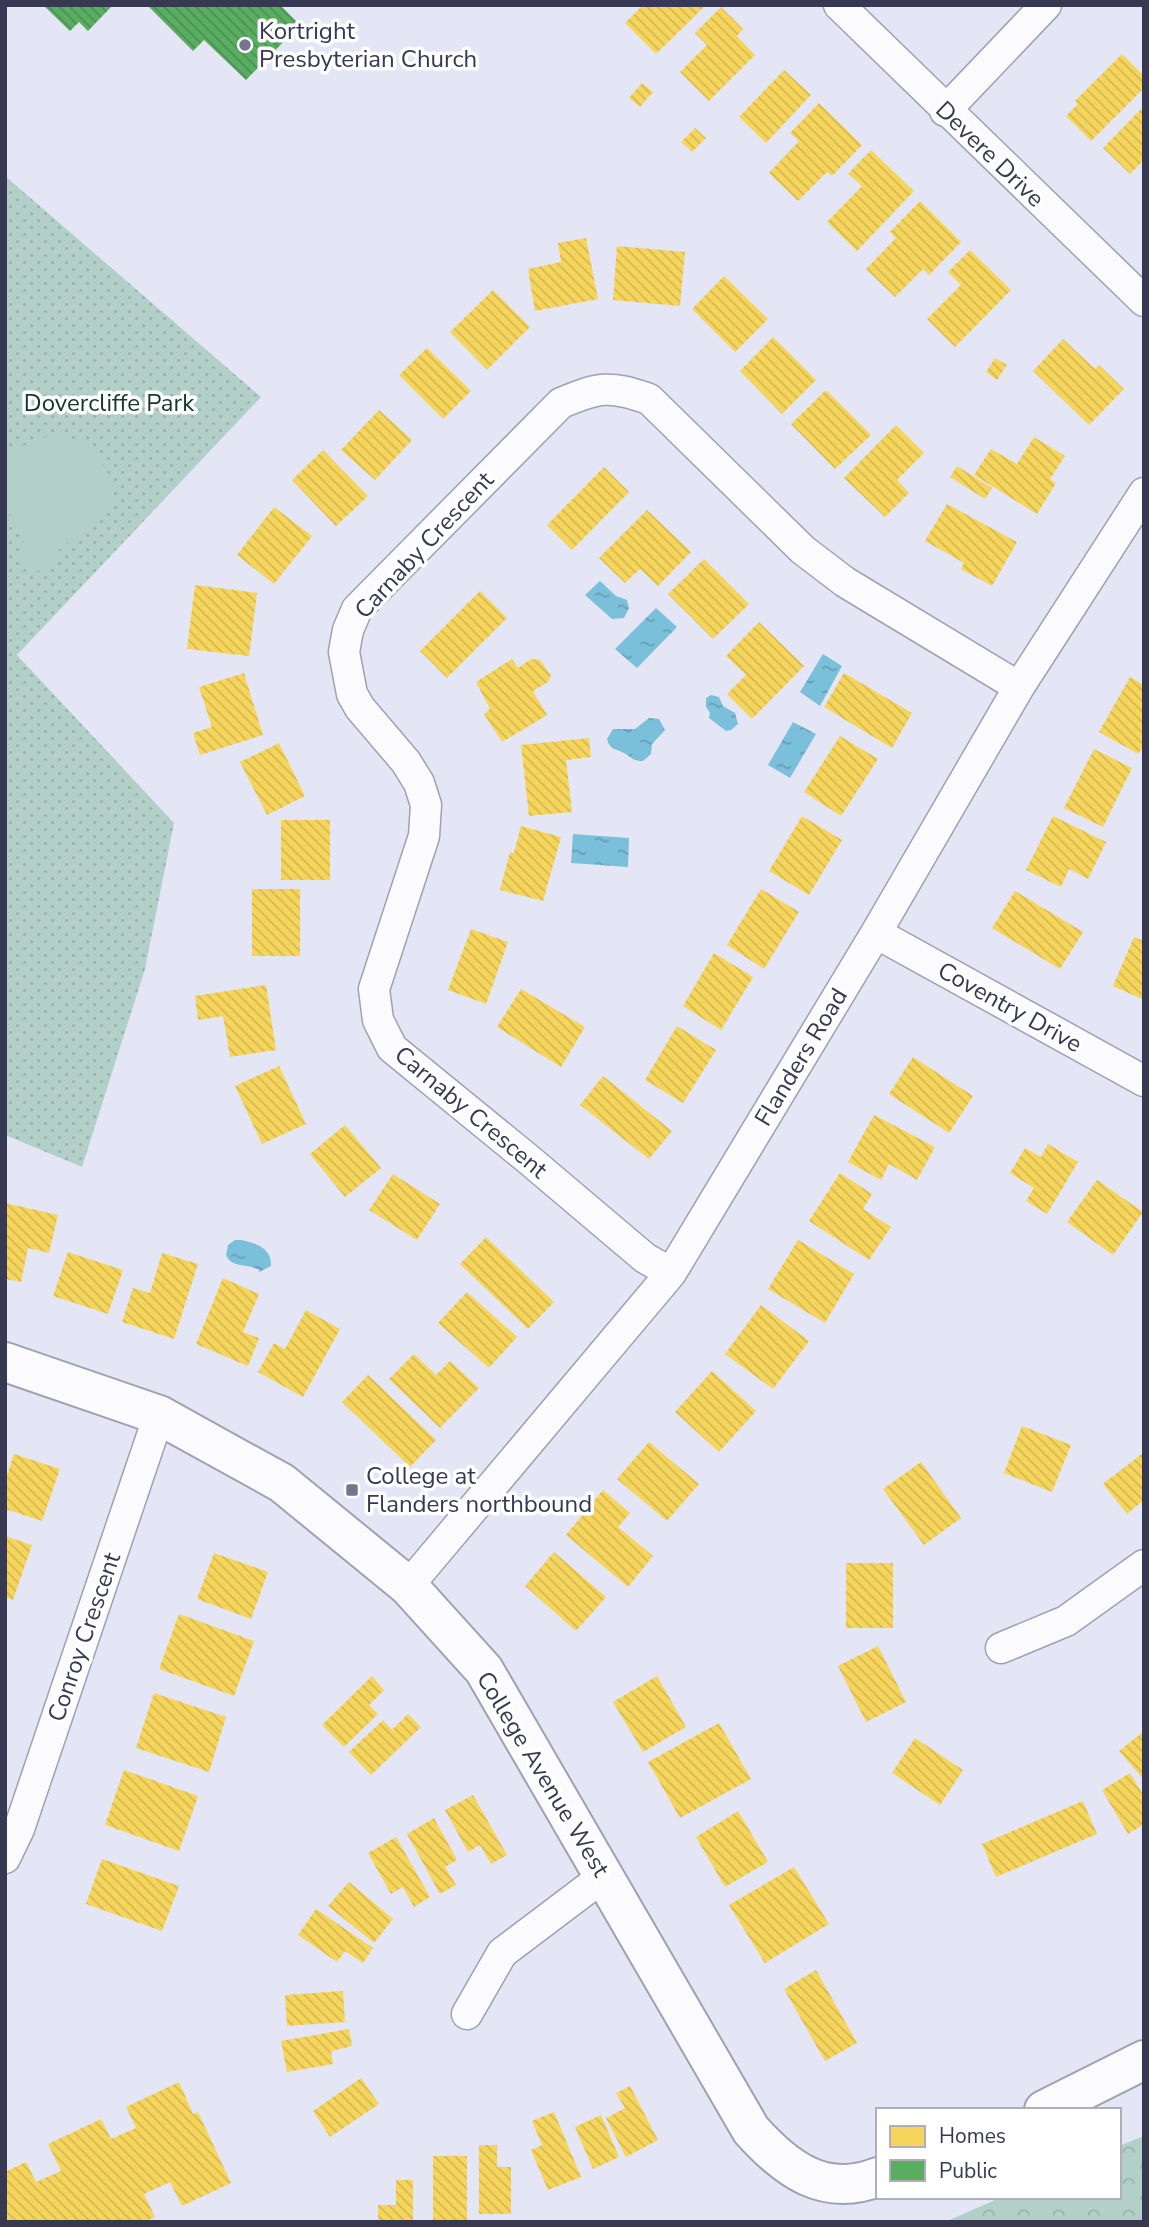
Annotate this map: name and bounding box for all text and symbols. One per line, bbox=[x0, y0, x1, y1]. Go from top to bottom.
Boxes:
place label: Kortright Presbyterian Church bbox=[259, 15, 477, 75]
marker: Kortright Presbyterian Church bbox=[237, 37, 253, 53]
street label: Devere Drive bbox=[929, 94, 1051, 214]
park label: Dovercliffe Park bbox=[24, 387, 195, 419]
street label: Carnaby Crescent bbox=[347, 464, 501, 626]
street label: Coventry Drive bbox=[932, 954, 1088, 1060]
street label: Flanders Road bbox=[747, 982, 855, 1132]
street label: Carnaby Crescent bbox=[388, 1039, 555, 1186]
place label: College at Flanders northbound bbox=[366, 1460, 592, 1520]
marker: College at Flanders northbound bbox=[344, 1482, 360, 1498]
street label: Conroy Crescent bbox=[40, 1548, 128, 1726]
street label: College Avenue West bbox=[469, 1665, 617, 1883]
legend bbox=[876, 2108, 1121, 2199]
text: Homes bbox=[939, 2122, 1006, 2150]
text: Public bbox=[939, 2157, 997, 2185]

